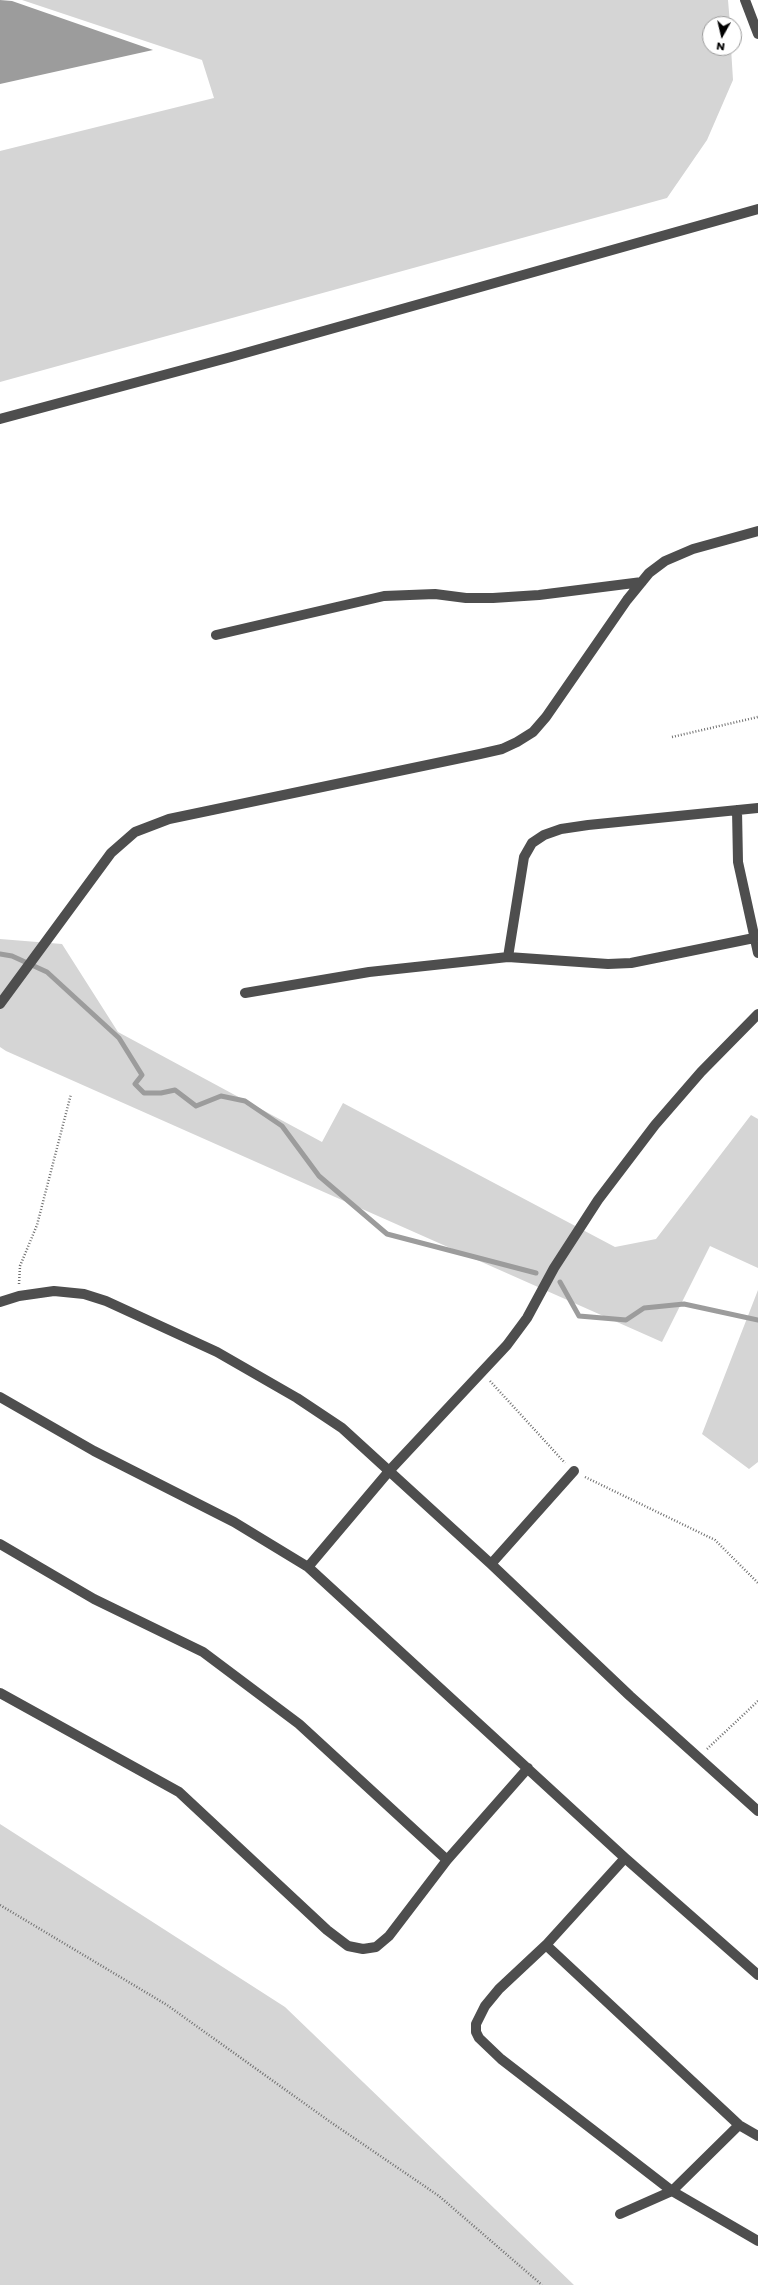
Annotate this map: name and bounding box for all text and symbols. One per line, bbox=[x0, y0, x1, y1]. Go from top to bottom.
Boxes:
north arrow bbox=[702, 16, 742, 56]
text: N bbox=[715, 38, 726, 55]

